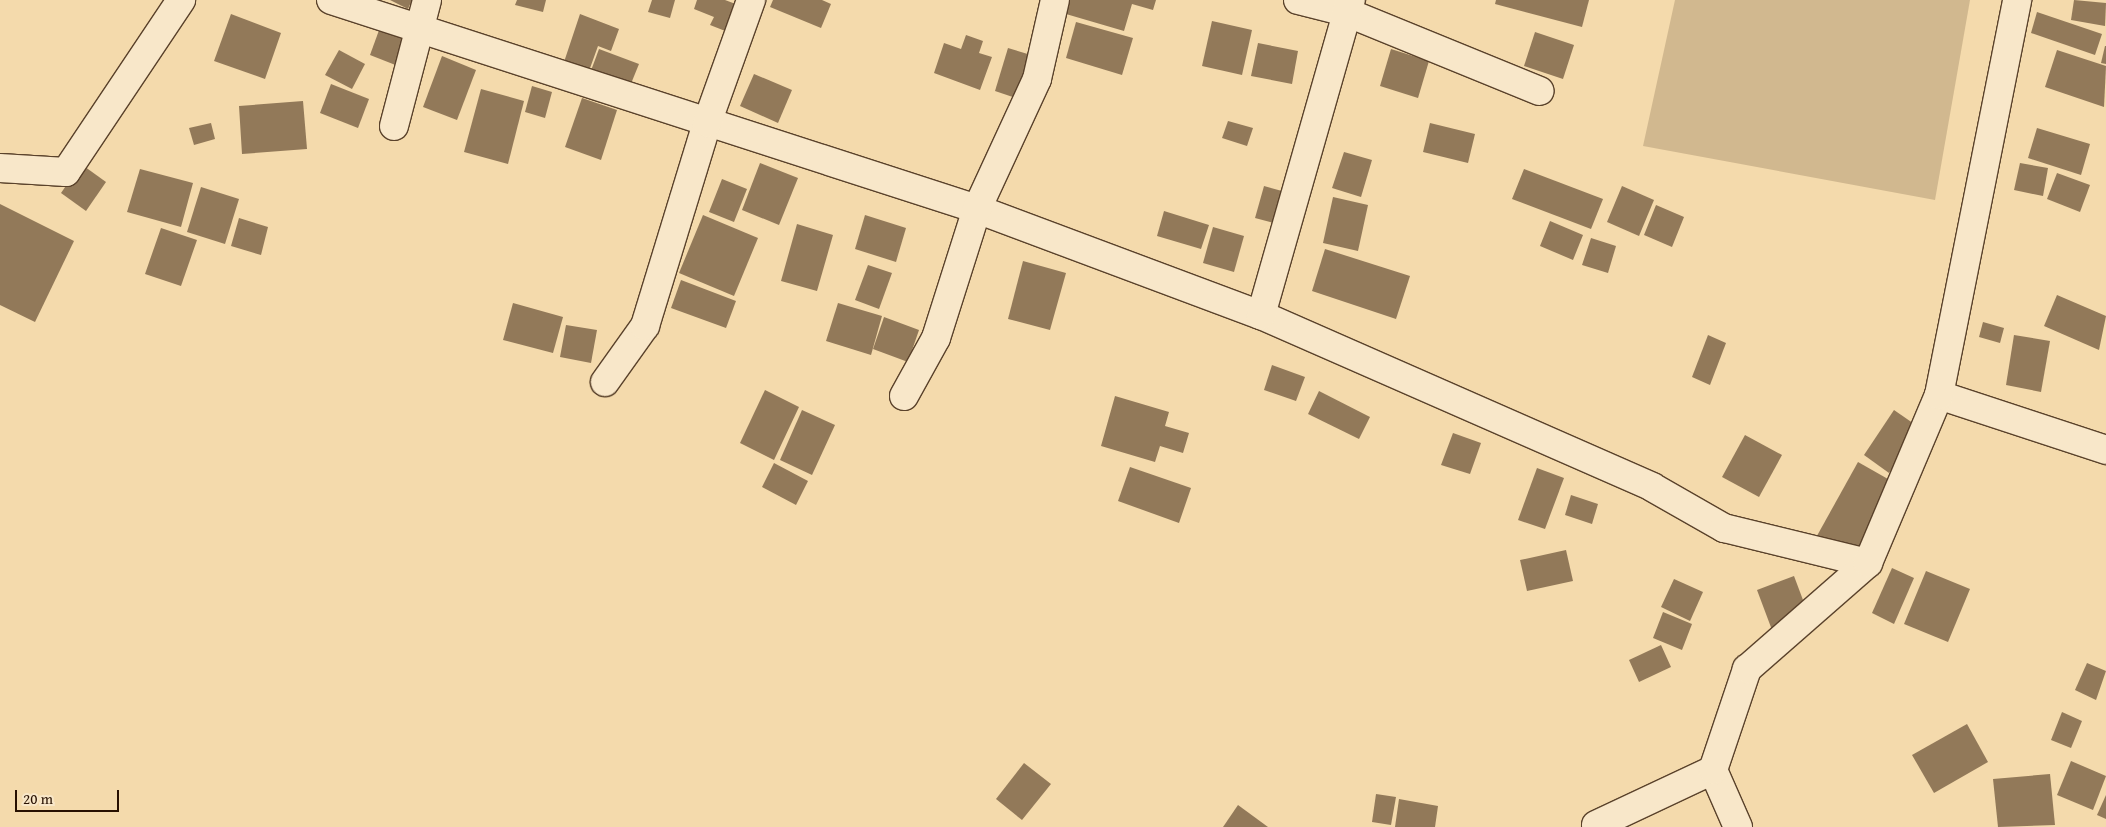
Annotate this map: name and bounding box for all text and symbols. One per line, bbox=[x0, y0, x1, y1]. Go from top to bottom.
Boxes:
scale bar bbox=[18, 780, 121, 812]
text: 20 m bbox=[23, 788, 53, 809]

